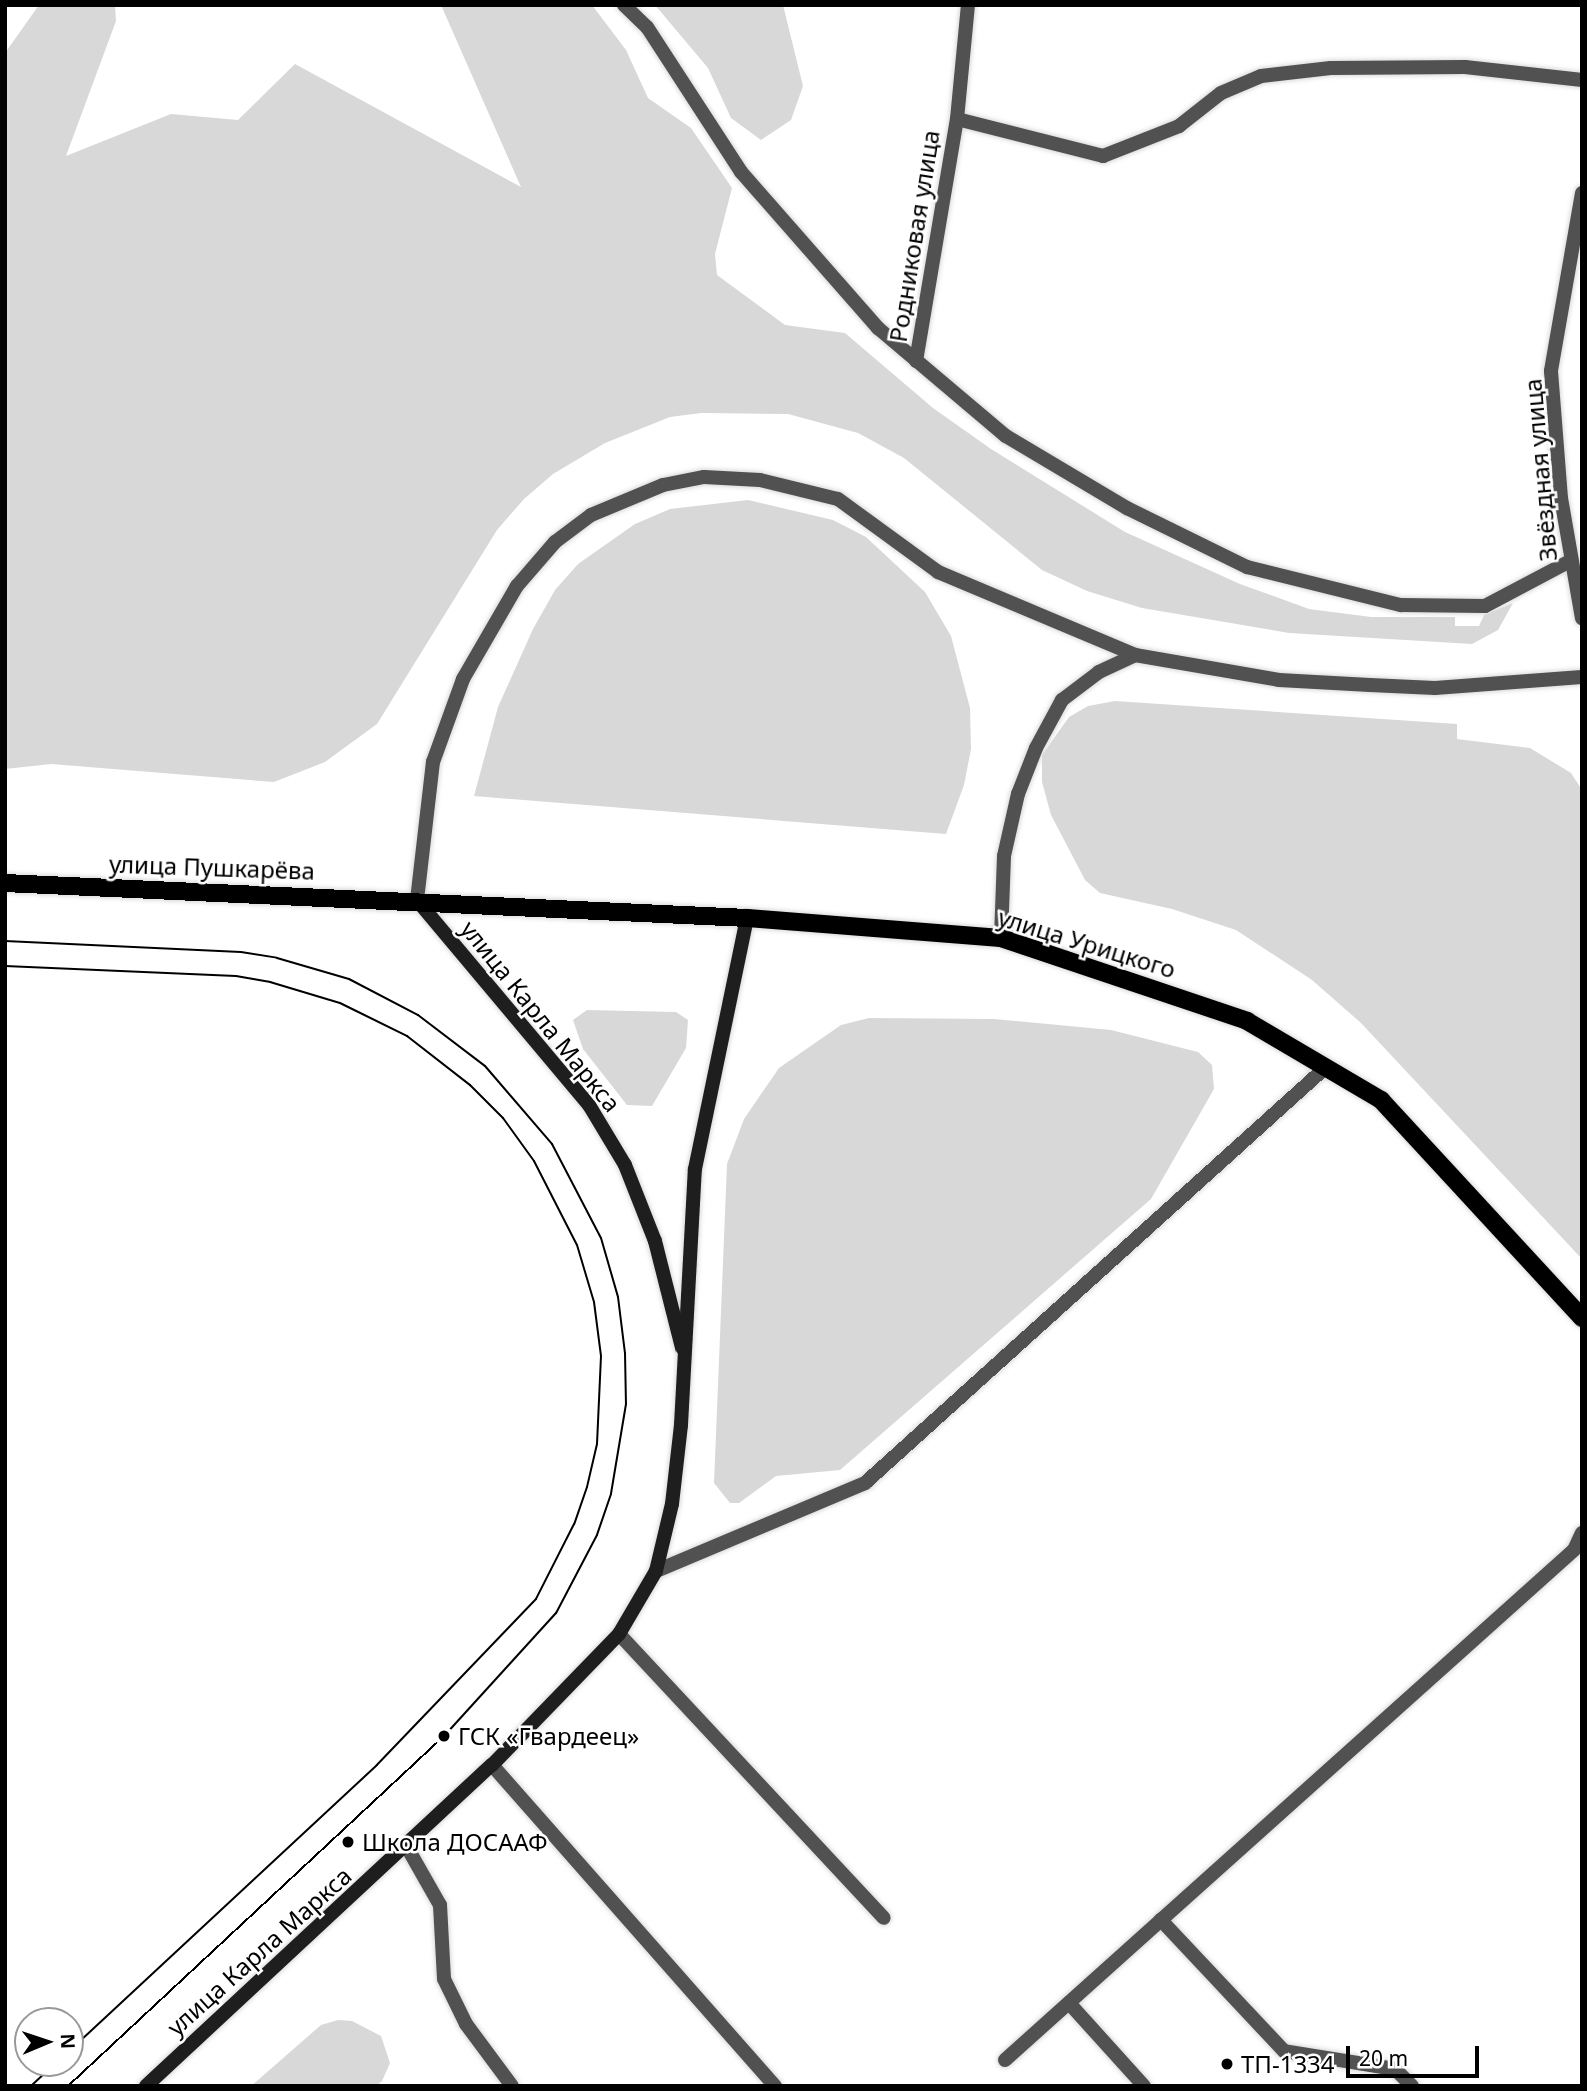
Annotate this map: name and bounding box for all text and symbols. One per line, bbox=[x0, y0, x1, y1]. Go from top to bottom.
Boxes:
street label: Родниковая улица bbox=[883, 128, 945, 344]
street label: Звёздная улица bbox=[1518, 378, 1562, 562]
street label: улица Пушкарёва bbox=[109, 849, 315, 885]
street label: улица Урицкого bbox=[995, 902, 1179, 984]
street label: улица Карла Маркса bbox=[455, 915, 627, 1117]
place label: ГСК «Гвардеец» bbox=[458, 1722, 639, 1750]
marker: ГСК «Гвардеец» bbox=[436, 1728, 452, 1744]
place label: Школа ДОСААФ bbox=[362, 1828, 548, 1856]
marker: Школа ДОСААФ bbox=[340, 1834, 356, 1850]
street label: улица Карла Маркса bbox=[161, 1861, 357, 2041]
north arrow bbox=[14, 2007, 84, 2077]
scale bar bbox=[1349, 2032, 1482, 2076]
text: N bbox=[55, 2033, 81, 2050]
text: 20 m bbox=[1359, 2044, 1408, 2072]
place label: ТП-1334 bbox=[1241, 2050, 1335, 2078]
marker: ТП-1334 bbox=[1219, 2056, 1235, 2072]

